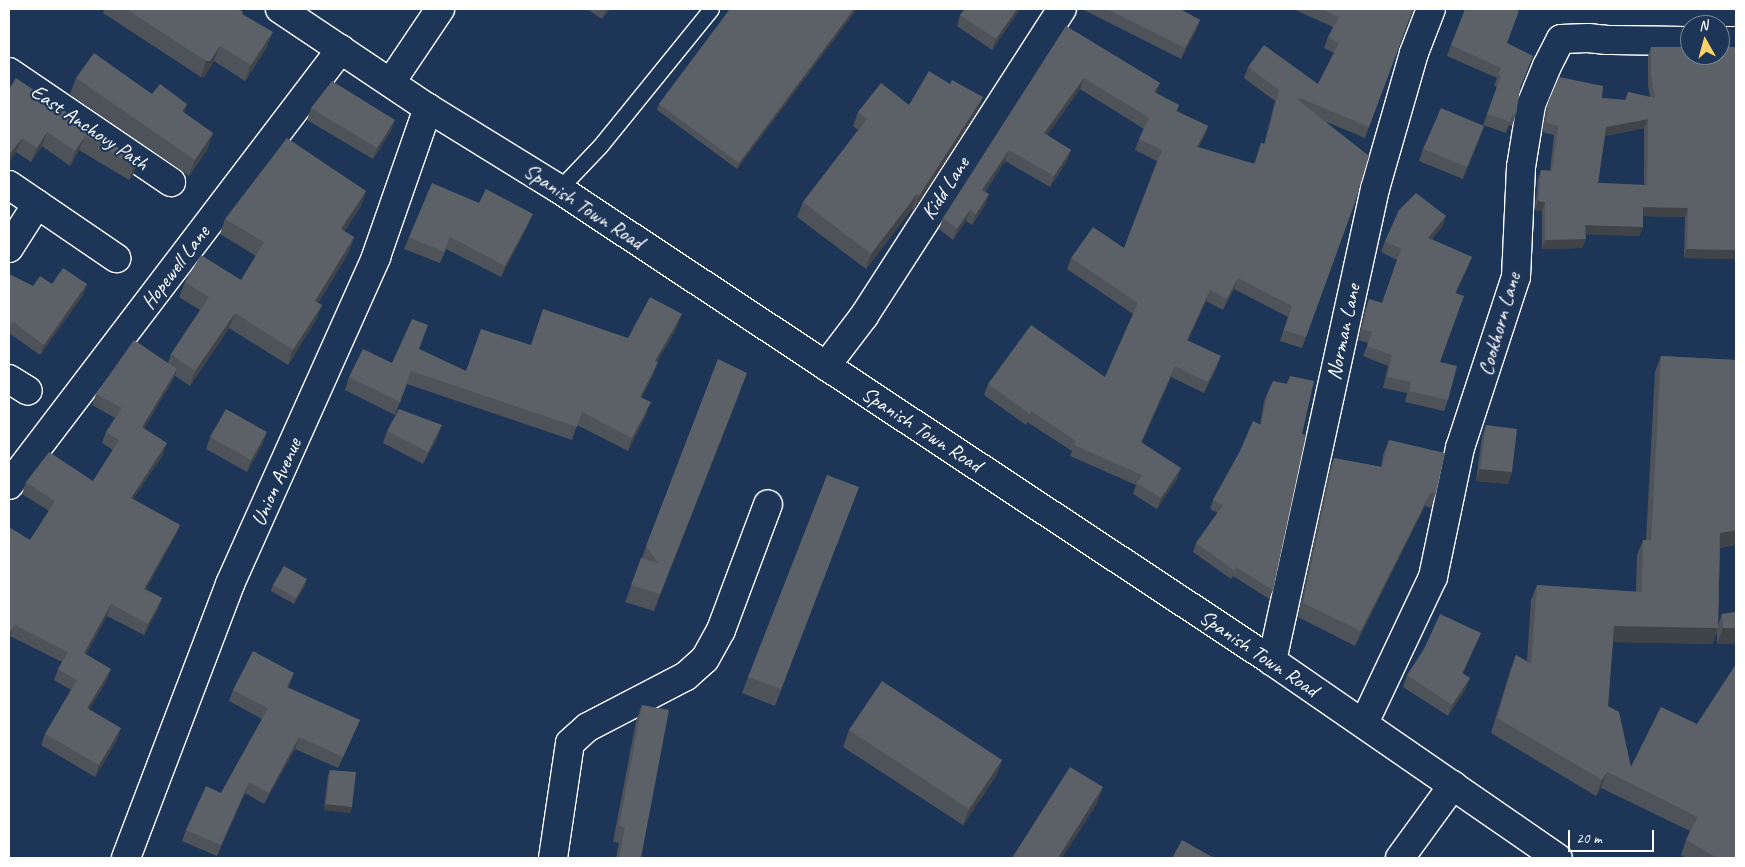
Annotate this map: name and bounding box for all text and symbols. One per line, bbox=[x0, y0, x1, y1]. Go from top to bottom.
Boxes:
north arrow bbox=[1680, 15, 1730, 65]
text: N bbox=[1698, 17, 1709, 35]
street label: East Anchovy Path bbox=[26, 78, 154, 176]
street label: Kidd Lane bbox=[915, 152, 975, 224]
street label: Spanish Town Road bbox=[519, 158, 649, 254]
street label: Hopewell Lane bbox=[135, 220, 215, 314]
street label: Cookhorn Lane bbox=[1472, 270, 1526, 378]
street label: Norman Lane bbox=[1321, 282, 1365, 382]
street label: Spanish Town Road bbox=[857, 381, 987, 477]
street label: Union Avenue bbox=[245, 434, 307, 530]
street label: Spanish Town Road bbox=[1195, 604, 1323, 702]
scale bar bbox=[1570, 820, 1656, 852]
text: 20 m bbox=[1576, 829, 1602, 848]

